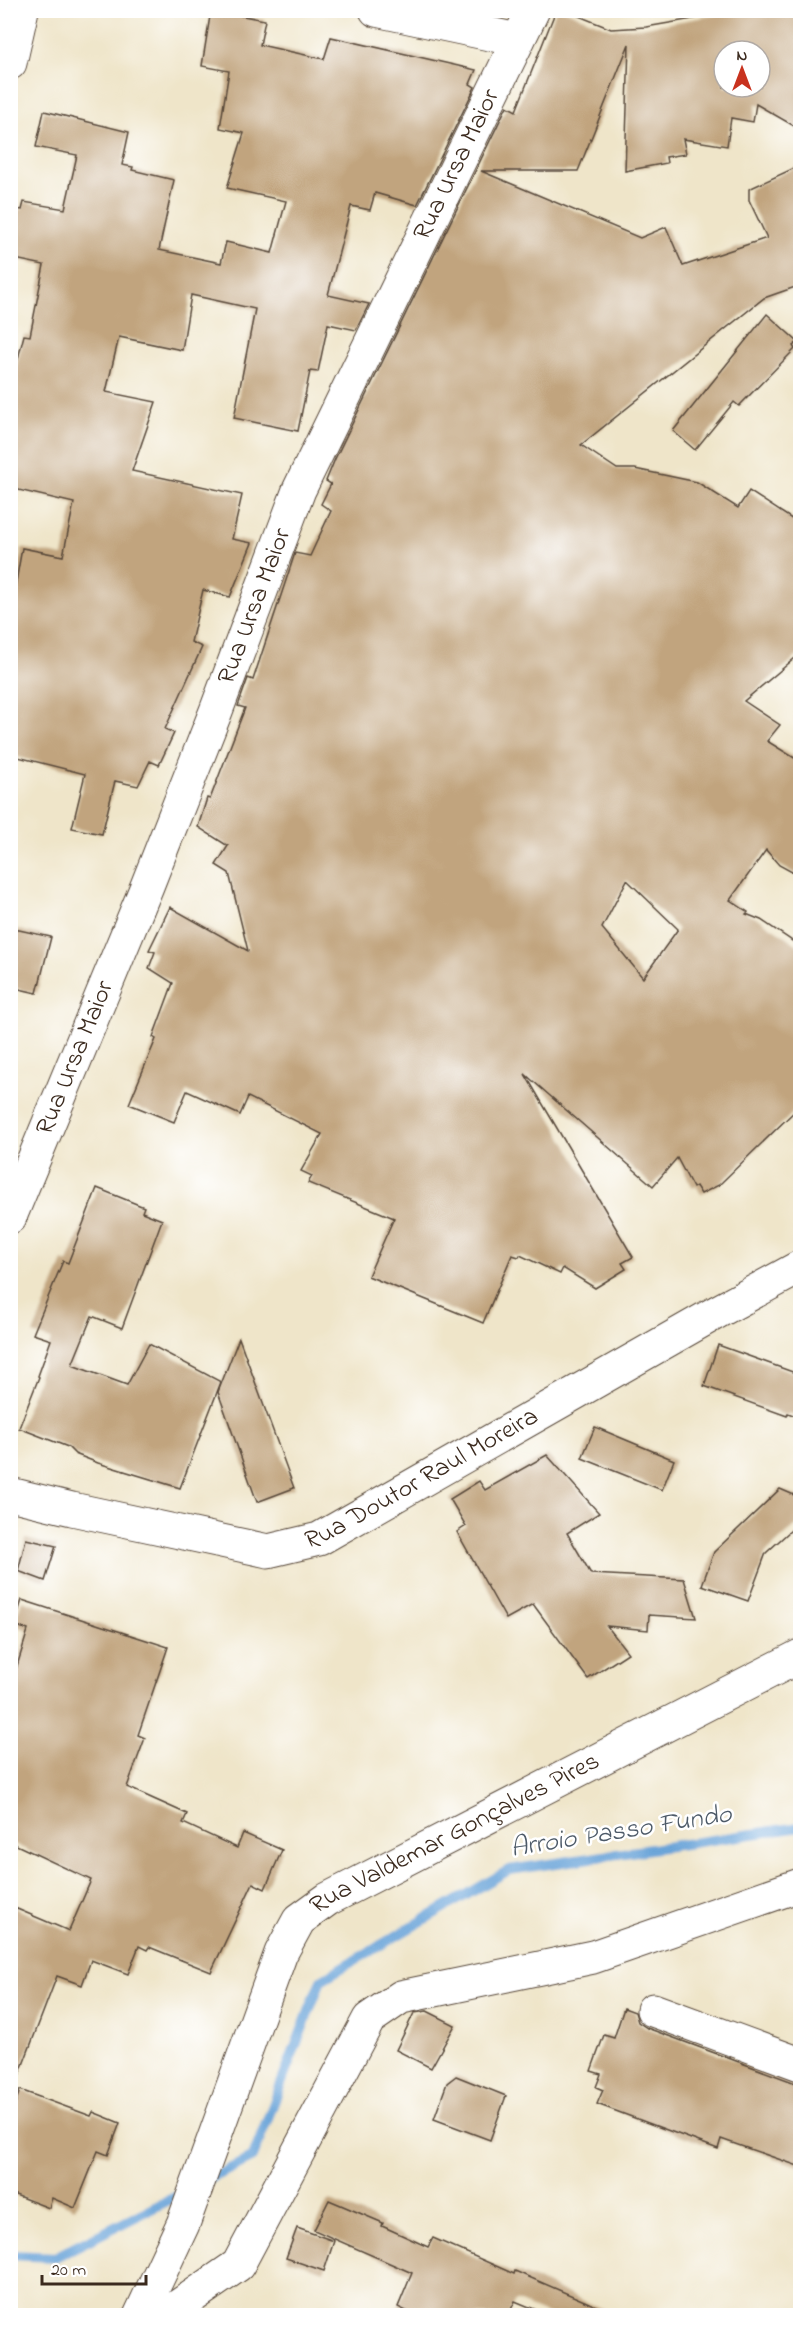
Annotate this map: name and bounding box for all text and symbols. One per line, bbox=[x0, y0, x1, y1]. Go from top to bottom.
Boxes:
north arrow bbox=[712, 39, 772, 99]
text: N bbox=[737, 44, 748, 68]
street label: Rua Ursa Maior bbox=[404, 82, 511, 247]
street label: Rua Ursa Maior bbox=[209, 522, 302, 690]
street label: Rua Ursa Maior bbox=[27, 974, 125, 1141]
street label: Rua Doutor Raul Moreira bbox=[301, 1399, 546, 1561]
street label: Rua Valdemar Gonçalves Pires bbox=[302, 1743, 607, 1925]
water label: Arroio Passo Fundo bbox=[508, 1795, 735, 1869]
scale bar bbox=[42, 2248, 146, 2286]
text: 20 m bbox=[51, 2258, 86, 2284]

